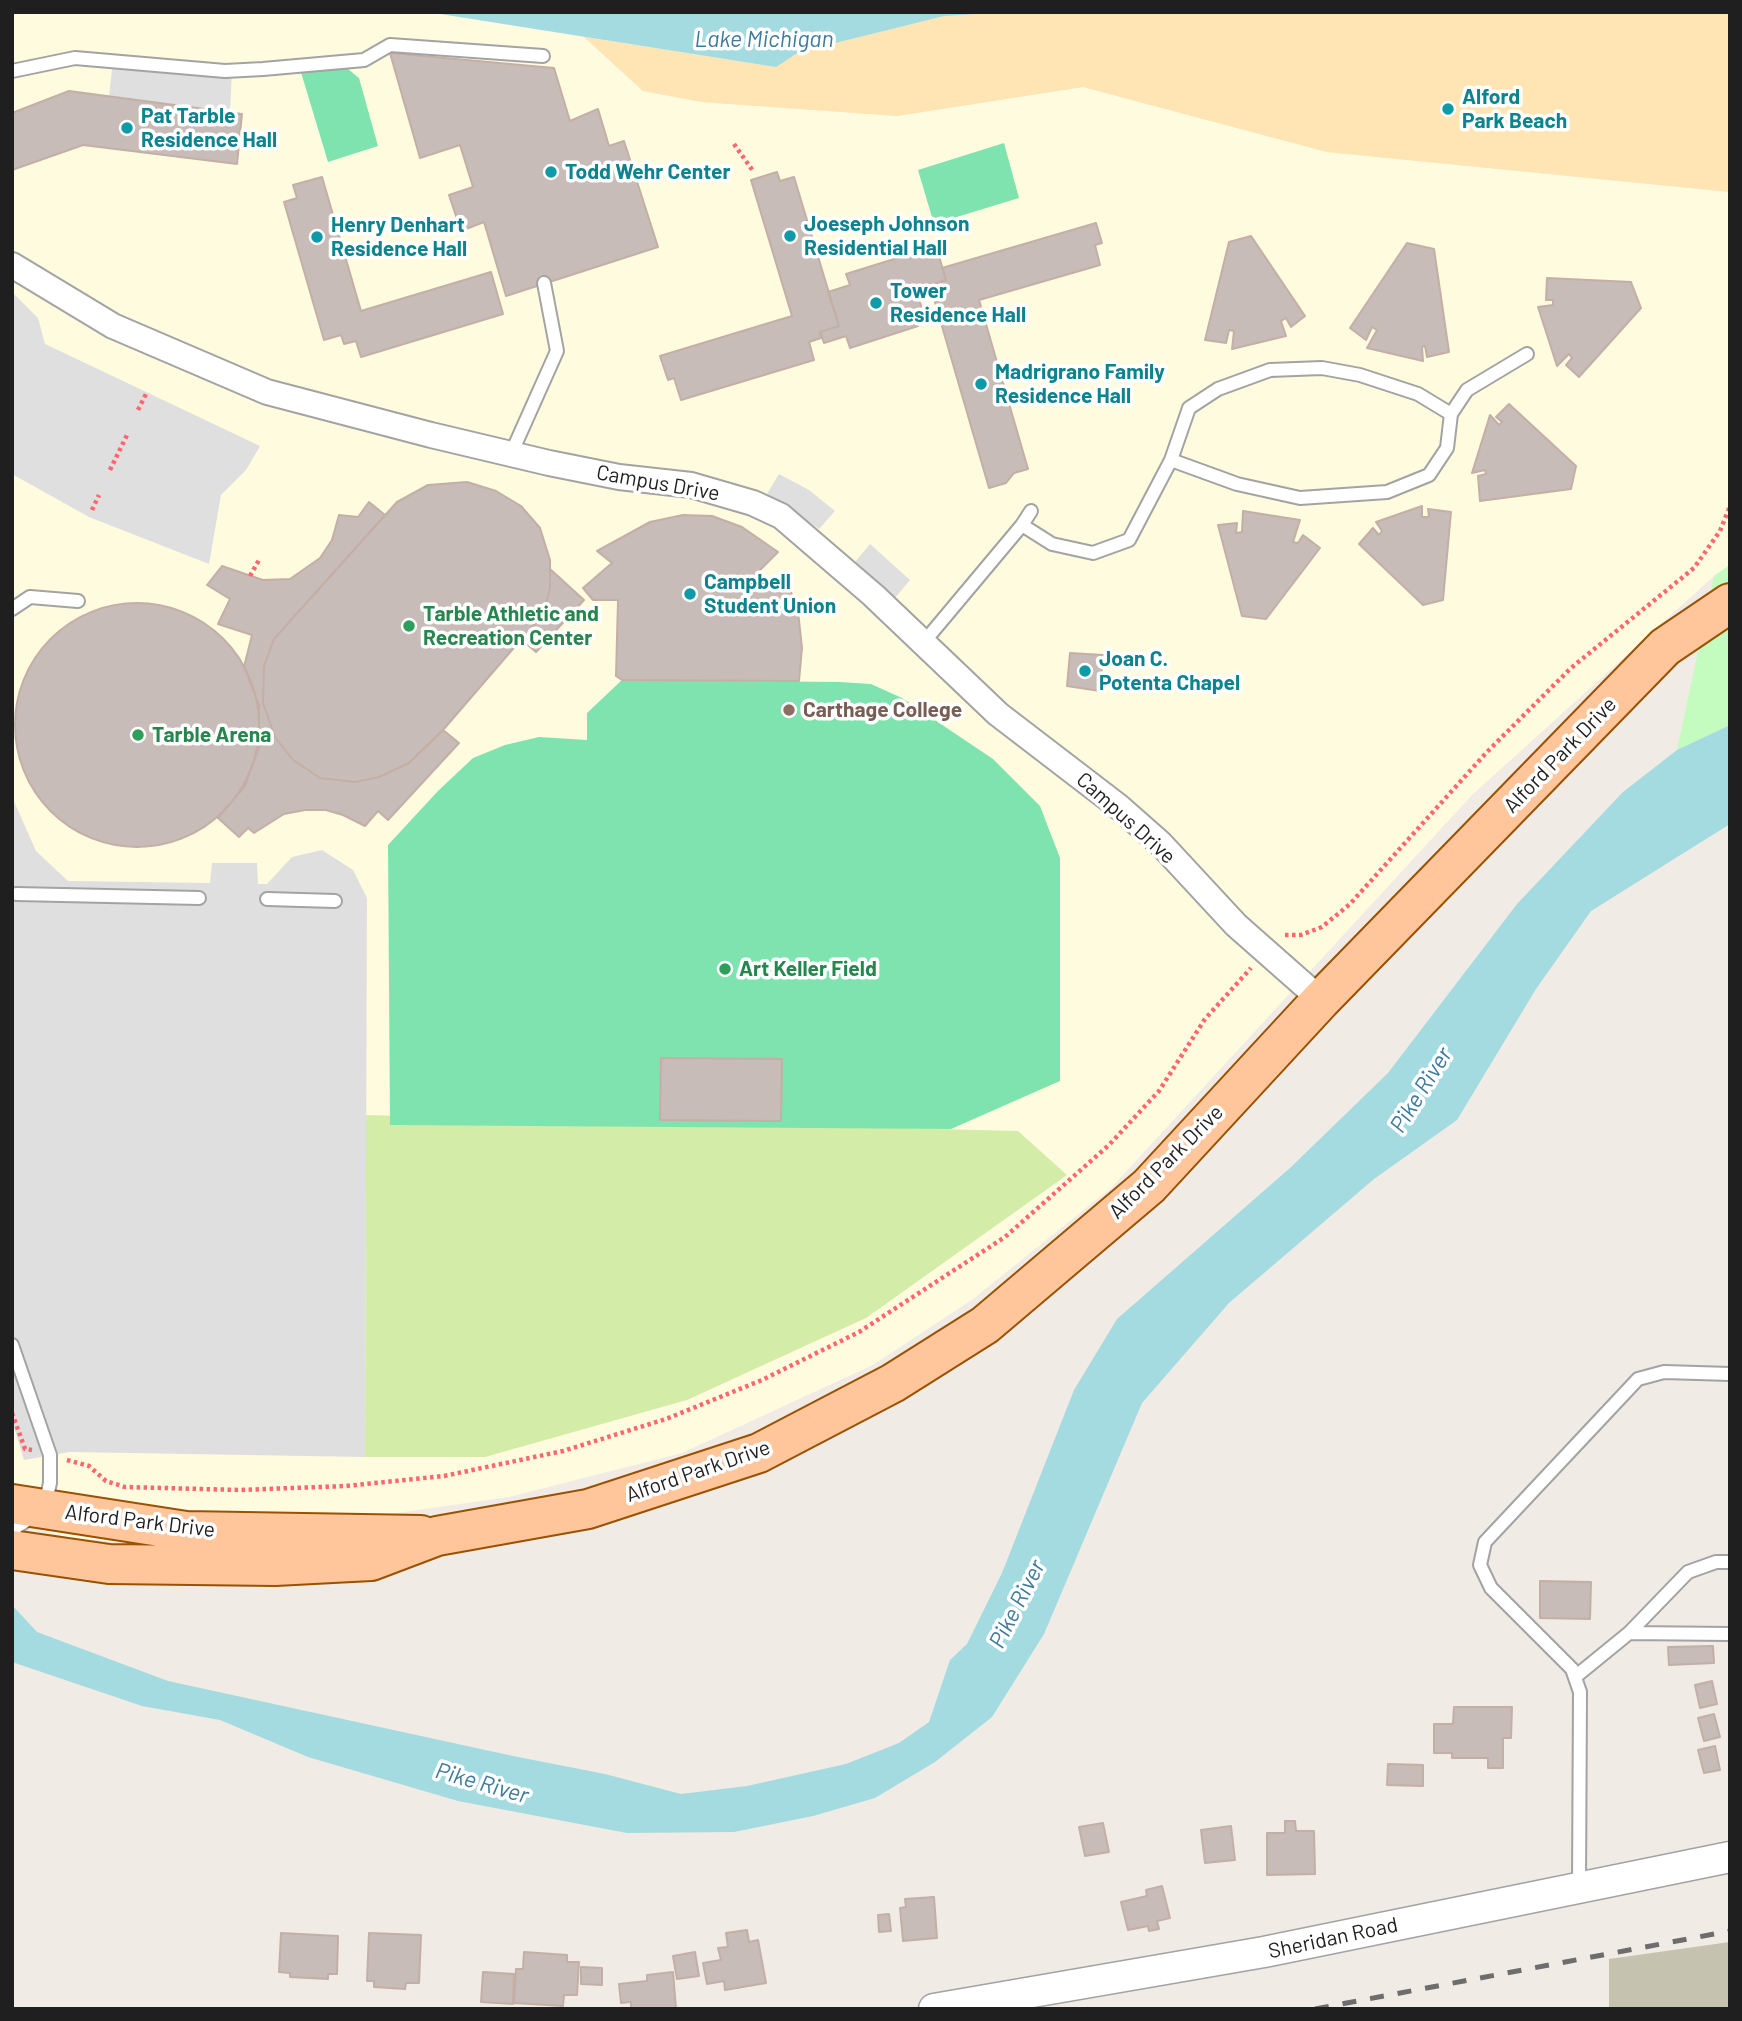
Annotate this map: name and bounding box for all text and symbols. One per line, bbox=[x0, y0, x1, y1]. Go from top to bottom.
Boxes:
water label: Lake Michigan bbox=[694, 25, 834, 53]
place label: Alford Park Beach bbox=[1462, 84, 1567, 134]
marker: Alford Park Beach bbox=[1440, 101, 1456, 117]
place label: Pat Tarble Residence Hall bbox=[141, 103, 277, 153]
marker: Pat Tarble Residence Hall bbox=[119, 120, 135, 136]
place label: Todd Wehr Center bbox=[565, 159, 731, 185]
marker: Todd Wehr Center bbox=[543, 164, 559, 180]
place label: Joeseph Johnson Residential Hall bbox=[804, 211, 970, 261]
place label: Henry Denhart Residence Hall bbox=[331, 212, 467, 262]
marker: Joeseph Johnson Residential Hall bbox=[782, 228, 798, 244]
marker: Henry Denhart Residence Hall bbox=[309, 229, 325, 245]
place label: Tower Residence Hall bbox=[890, 278, 1026, 328]
marker: Tower Residence Hall bbox=[868, 295, 884, 311]
place label: Madrigrano Family Residence Hall bbox=[995, 359, 1165, 409]
marker: Madrigrano Family Residence Hall bbox=[973, 376, 989, 392]
street label: Campus Drive bbox=[594, 460, 722, 506]
place label: Campbell Student Union bbox=[704, 569, 836, 619]
marker: Campbell Student Union bbox=[682, 586, 698, 602]
place label: Tarble Athletic and Recreation Center bbox=[423, 601, 599, 651]
marker: Tarble Athletic and Recreation Center bbox=[401, 618, 417, 634]
place label: Joan C. Potenta Chapel bbox=[1099, 646, 1240, 696]
marker: Joan C. Potenta Chapel bbox=[1077, 663, 1093, 679]
street label: Alford Park Drive bbox=[1499, 692, 1621, 818]
place label: Carthage College bbox=[803, 697, 962, 723]
marker: Carthage College bbox=[781, 702, 797, 718]
place label: Tarble Arena bbox=[152, 722, 271, 748]
marker: Tarble Arena bbox=[130, 727, 146, 743]
street label: Campus Drive bbox=[1071, 767, 1181, 869]
place label: Art Keller Field bbox=[739, 956, 877, 982]
marker: Art Keller Field bbox=[717, 961, 733, 977]
water label: Pike River bbox=[1384, 1042, 1458, 1138]
street label: Alford Park Drive bbox=[1104, 1100, 1228, 1224]
street label: Alford Park Drive bbox=[623, 1435, 773, 1507]
street label: Alford Park Drive bbox=[64, 1499, 216, 1543]
water label: Pike River bbox=[983, 1555, 1051, 1653]
water label: Pike River bbox=[432, 1757, 532, 1809]
street label: Sheridan Road bbox=[1266, 1912, 1400, 1964]

